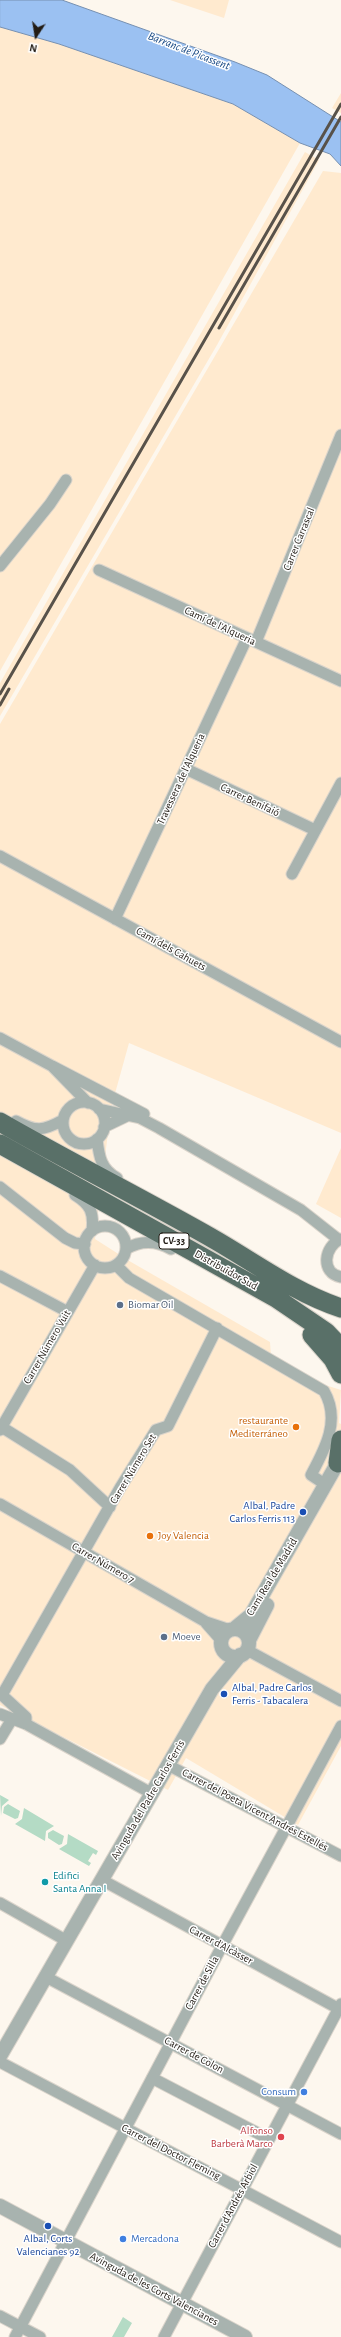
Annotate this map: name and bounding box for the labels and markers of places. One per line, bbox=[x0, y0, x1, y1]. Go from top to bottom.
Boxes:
place label: Biomar Oil bbox=[128, 1298, 173, 1312]
marker: Biomar Oil bbox=[115, 1300, 125, 1310]
place label: restaurante Mediterráneo bbox=[230, 1414, 288, 1440]
marker: restaurante Mediterráneo bbox=[291, 1422, 301, 1432]
place label: Albal, Padre Carlos Ferris 113 bbox=[230, 1499, 295, 1525]
marker: Albal, Padre Carlos Ferris 113 bbox=[298, 1507, 308, 1517]
place label: Joy Valencia bbox=[158, 1529, 209, 1543]
marker: Joy Valencia bbox=[145, 1531, 155, 1541]
place label: Moeve bbox=[172, 1630, 201, 1644]
marker: Moeve bbox=[159, 1632, 169, 1642]
place label: Albal, Padre Carlos Ferris - Tabacalera bbox=[232, 1681, 312, 1707]
marker: Albal, Padre Carlos Ferris - Tabacalera bbox=[219, 1689, 229, 1699]
place label: Edifici Santa Anna I bbox=[53, 1869, 106, 1895]
marker: Edifici Santa Anna I bbox=[40, 1877, 50, 1887]
place label: Consum bbox=[261, 2085, 296, 2099]
marker: Consum bbox=[299, 2087, 309, 2097]
place label: Alfonso Barberà Marco bbox=[211, 2124, 273, 2150]
marker: Alfonso Barberà Marco bbox=[276, 2132, 286, 2142]
marker: Albal, Corts Valencianes 92 bbox=[43, 2221, 53, 2231]
place label: Albal, Corts Valencianes 92 bbox=[17, 2232, 79, 2258]
place label: Mercadona bbox=[131, 2232, 179, 2246]
marker: Mercadona bbox=[118, 2234, 128, 2244]

